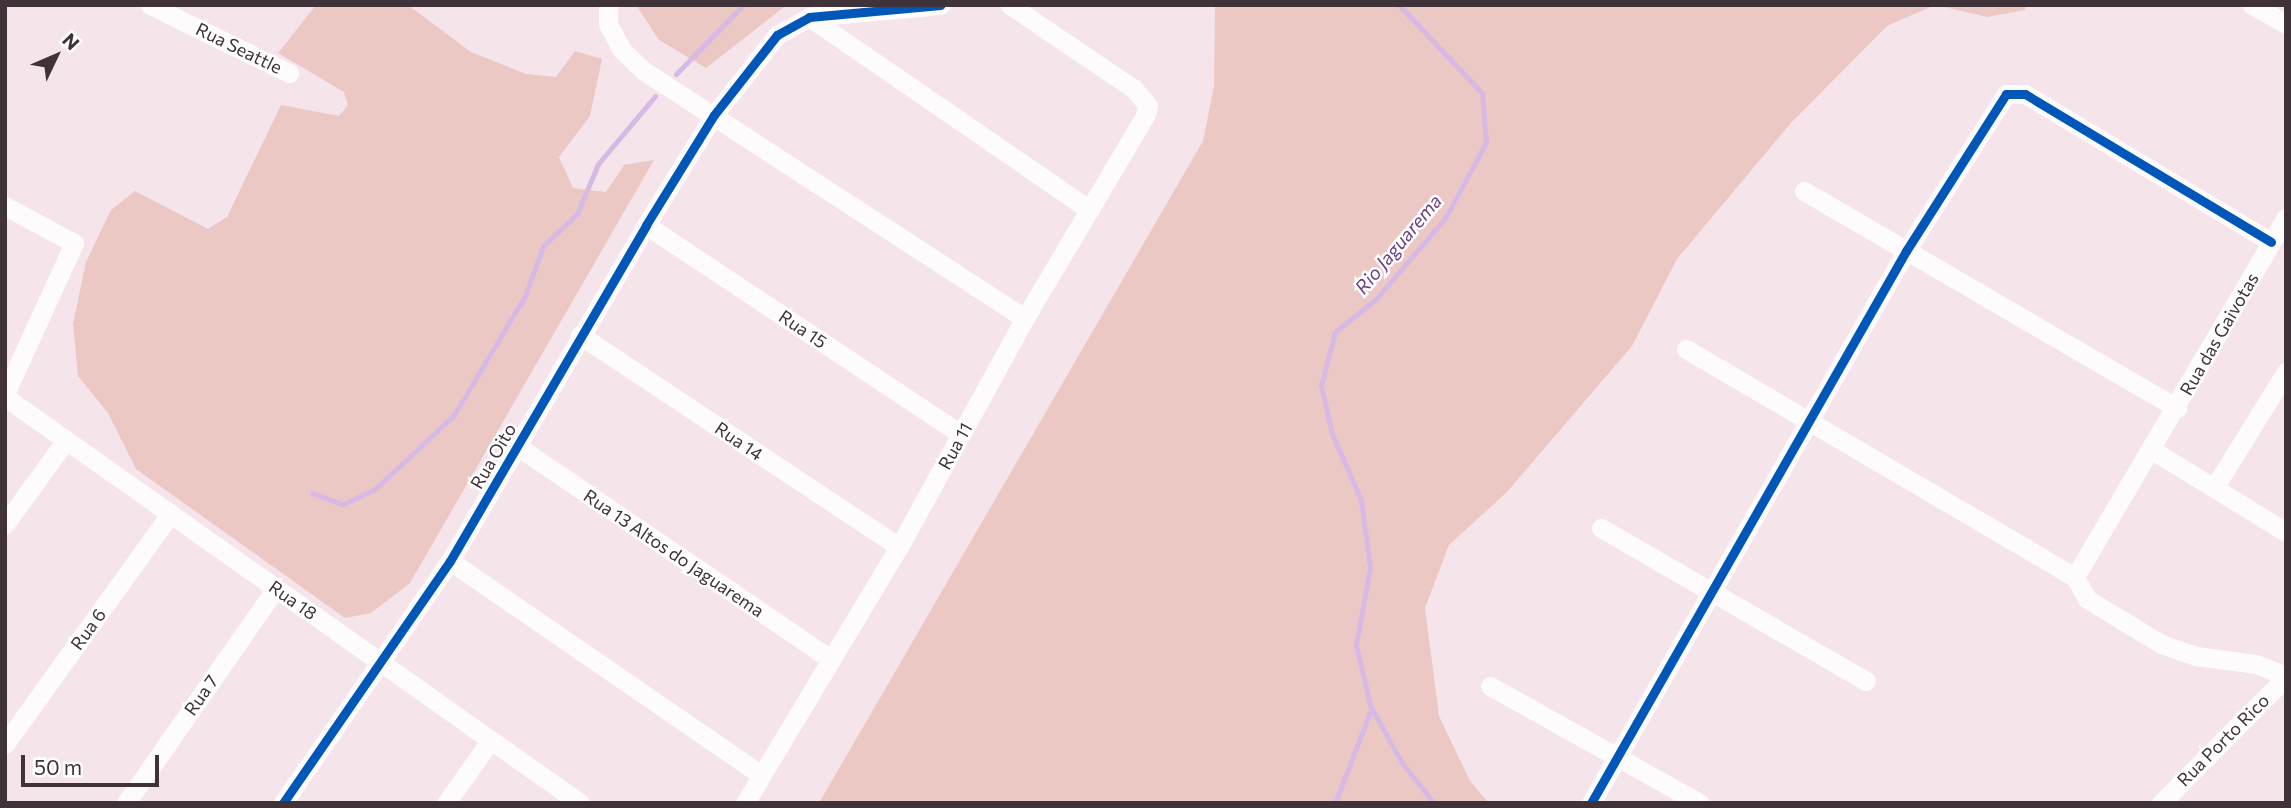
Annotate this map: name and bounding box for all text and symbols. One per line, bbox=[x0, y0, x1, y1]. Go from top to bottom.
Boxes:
street label: Rua Seattle bbox=[192, 18, 286, 78]
north arrow bbox=[21, 21, 91, 91]
text: N bbox=[58, 28, 85, 54]
water label: Rio Jaguarema bbox=[1350, 190, 1446, 298]
street label: Rua das Gaivotas bbox=[2175, 269, 2263, 399]
street label: Rua 15 bbox=[775, 305, 831, 353]
street label: Rua 14 bbox=[711, 417, 767, 465]
street label: Rua Oito bbox=[466, 419, 520, 493]
street label: Rua 11 bbox=[933, 419, 977, 473]
street label: Rua 13 Altos do Jaguarema bbox=[580, 485, 768, 621]
street label: Rua 18 bbox=[265, 576, 321, 624]
street label: Rua 6 bbox=[66, 604, 110, 654]
street label: Rua 7 bbox=[179, 671, 223, 719]
street label: Rua Porto Rico bbox=[2172, 689, 2274, 791]
scale bar bbox=[24, 742, 163, 786]
text: 50 m bbox=[34, 754, 82, 779]

